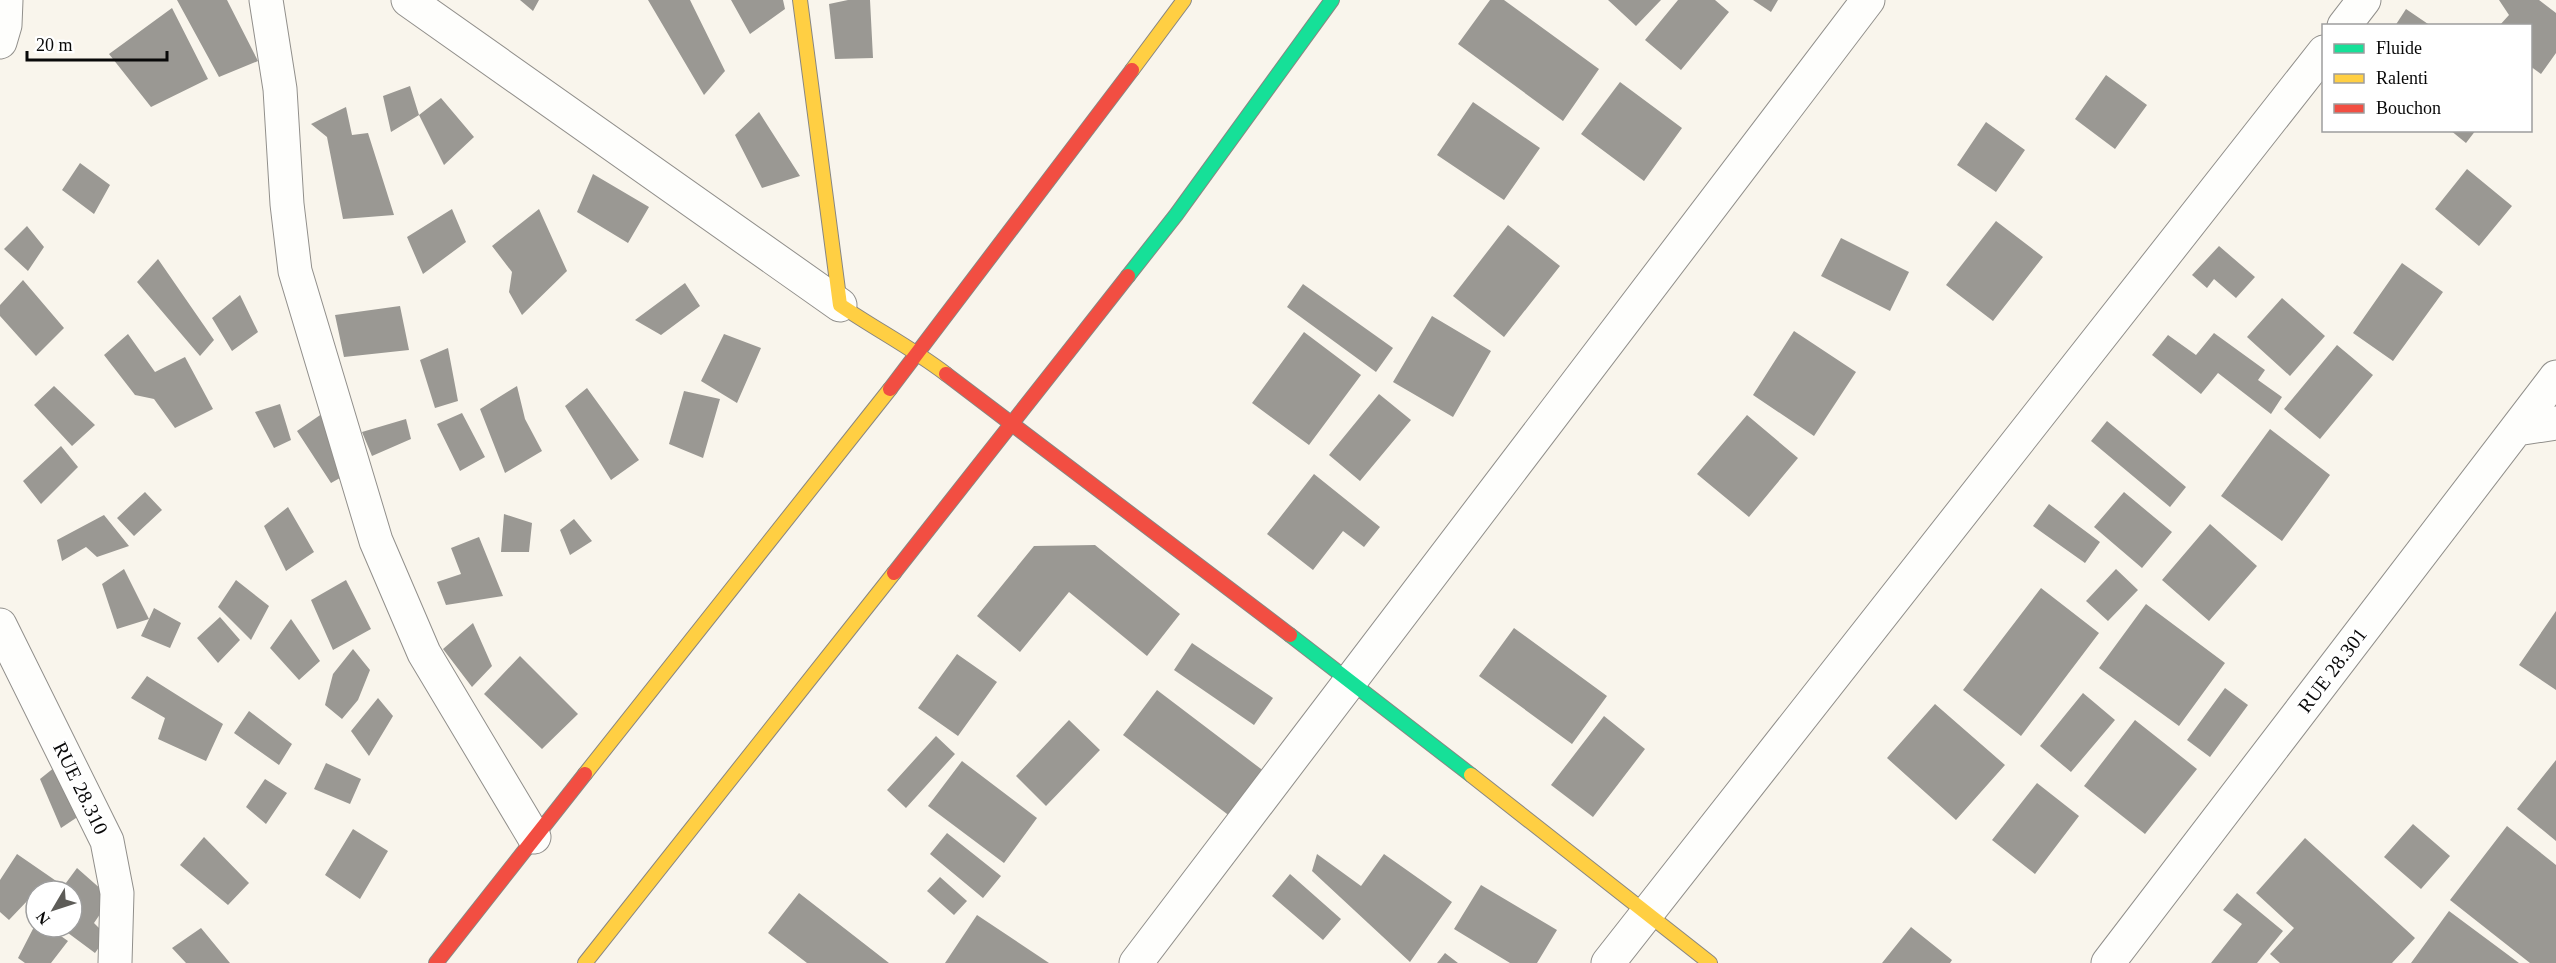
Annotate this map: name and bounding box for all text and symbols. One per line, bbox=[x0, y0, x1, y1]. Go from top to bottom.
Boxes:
scale bar bbox=[27, 24, 166, 62]
legend bbox=[2322, 24, 2532, 132]
text: 20 m bbox=[36, 35, 73, 55]
text: Fluide bbox=[2376, 38, 2422, 58]
text: Ralenti bbox=[2376, 68, 2428, 88]
text: Bouchon bbox=[2376, 98, 2441, 118]
street label: RUE 28.301 bbox=[2293, 623, 2371, 717]
street label: RUE 28.310 bbox=[49, 738, 113, 838]
north arrow bbox=[24, 879, 84, 939]
text: N bbox=[32, 908, 53, 928]

